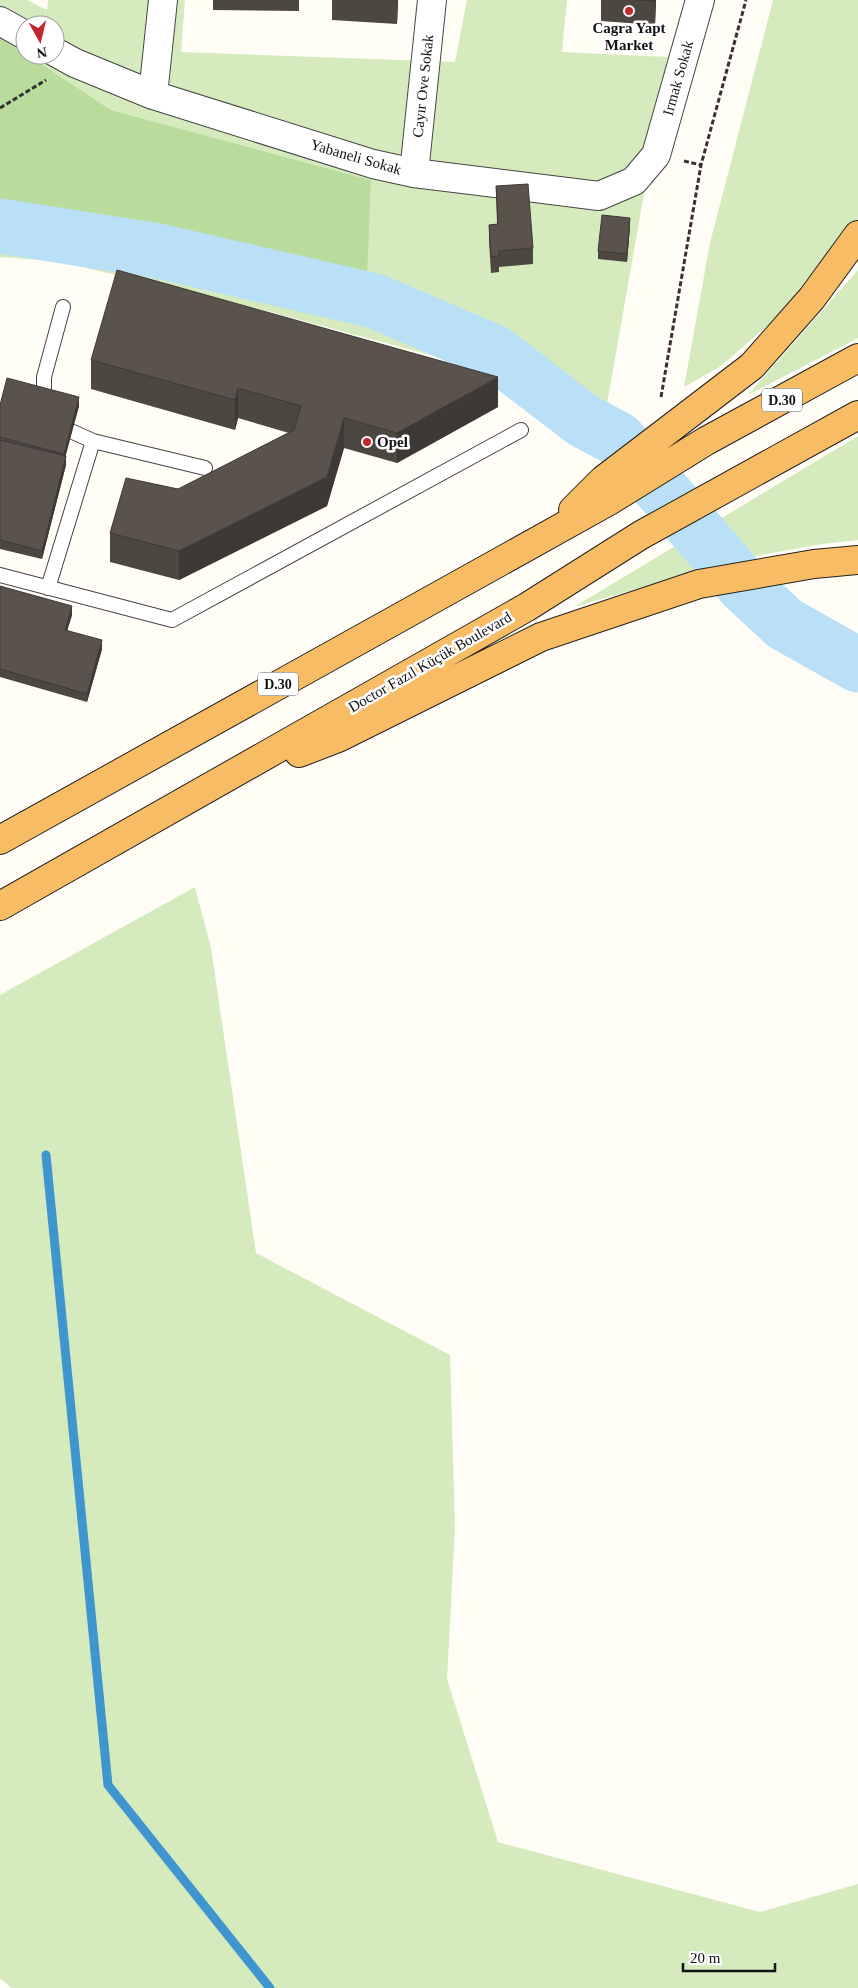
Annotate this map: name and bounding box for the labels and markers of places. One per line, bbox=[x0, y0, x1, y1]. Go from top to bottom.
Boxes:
marker: Cagra Yapt Market bbox=[623, 5, 635, 17]
place label: Cagra Yapt Market bbox=[592, 20, 666, 53]
place label: Opel bbox=[377, 434, 408, 450]
marker: Opel bbox=[361, 436, 373, 448]

